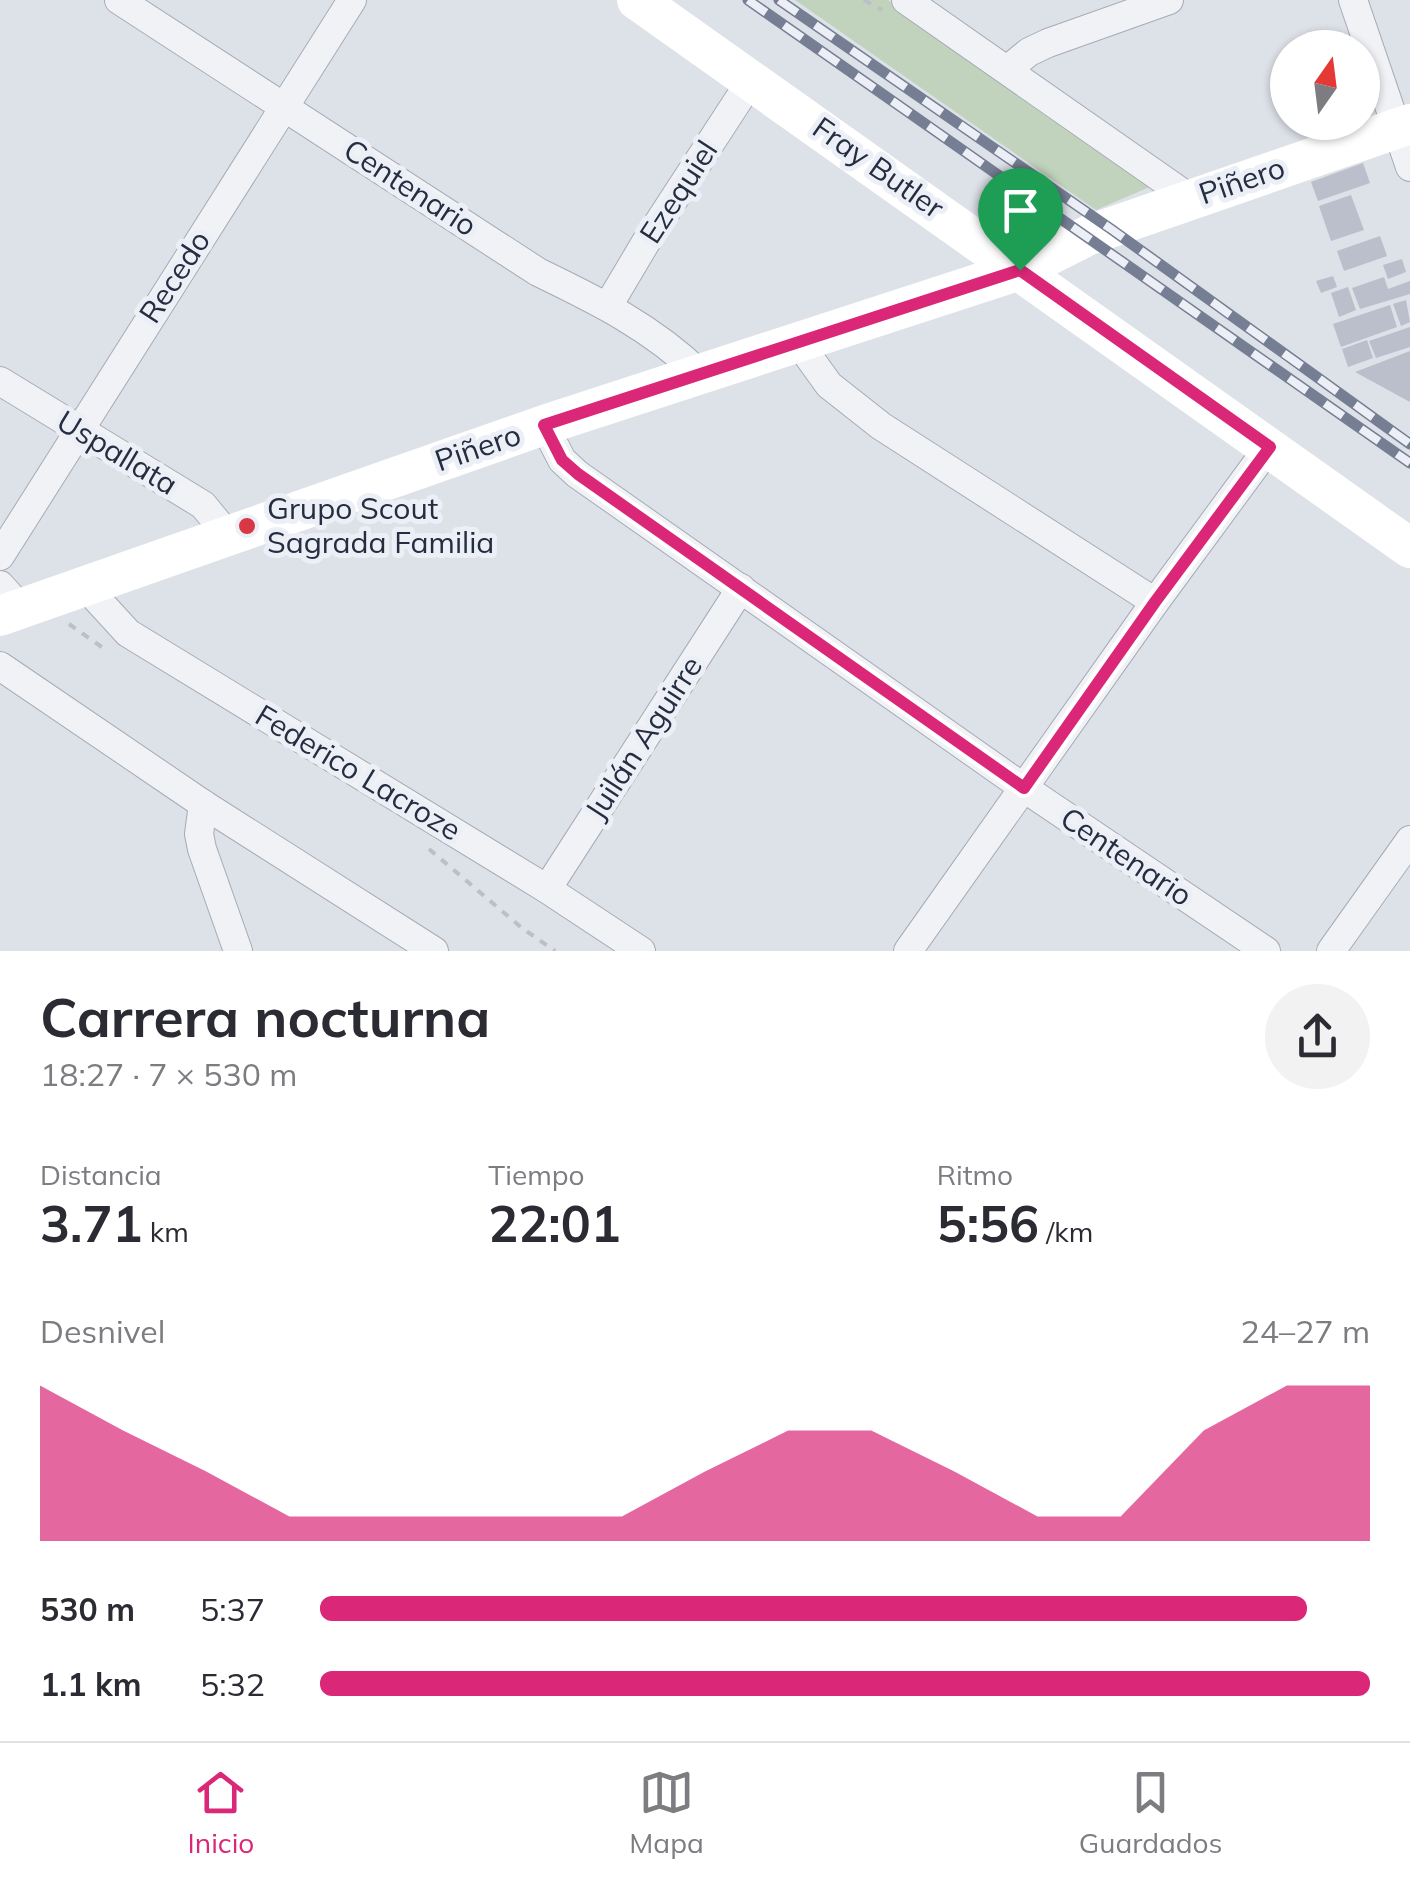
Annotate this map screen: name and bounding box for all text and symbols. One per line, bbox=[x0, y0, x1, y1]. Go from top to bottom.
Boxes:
north arrow bbox=[1270, 30, 1380, 140]
map controls bbox=[1270, 30, 1380, 140]
street label: Fray Butler bbox=[806, 108, 952, 226]
street label: Centenario bbox=[337, 130, 484, 244]
street label: Ezequiel bbox=[631, 133, 725, 250]
street label: Piñero bbox=[1194, 148, 1290, 212]
pin bbox=[978, 168, 1063, 271]
icon: arrive bbox=[993, 183, 1048, 238]
street label: Recedo bbox=[130, 223, 218, 330]
street label: Uspallata bbox=[50, 401, 185, 503]
street label: Piñero bbox=[430, 415, 526, 479]
place label: Grupo Scout Sagrada Familia bbox=[267, 489, 494, 561]
marker: Grupo Scout Sagrada Familia bbox=[236, 515, 258, 537]
street label: Juilán Aguirre bbox=[576, 649, 710, 826]
street label: Federico Lacroze bbox=[249, 696, 468, 848]
street label: Centenario bbox=[1053, 798, 1200, 914]
text: Carrera nocturna bbox=[40, 982, 490, 1051]
button: share bbox=[1265, 984, 1370, 1089]
text: 18:27 · 7 × 530 m bbox=[40, 1054, 297, 1094]
text: Distancia bbox=[40, 1157, 162, 1192]
text: Tiempo bbox=[488, 1157, 585, 1192]
text: Ritmo bbox=[937, 1157, 1013, 1192]
text: 3.71 bbox=[40, 1192, 142, 1255]
text: 22:01 bbox=[488, 1192, 621, 1255]
text: 5:56 bbox=[937, 1192, 1039, 1255]
text: km bbox=[142, 1214, 189, 1249]
text: /km bbox=[1039, 1214, 1093, 1249]
text: Desnivel bbox=[40, 1311, 165, 1351]
text: 24–27 m bbox=[1241, 1311, 1370, 1351]
text: 530 m bbox=[40, 1589, 135, 1629]
text: 5:37 bbox=[200, 1589, 265, 1629]
text: 1.1 km bbox=[40, 1664, 142, 1704]
text: 5:32 bbox=[200, 1664, 265, 1704]
tab: Inicio bbox=[188, 1765, 254, 1860]
tab: Mapa bbox=[629, 1765, 704, 1860]
tab: Guardados bbox=[1079, 1765, 1222, 1860]

